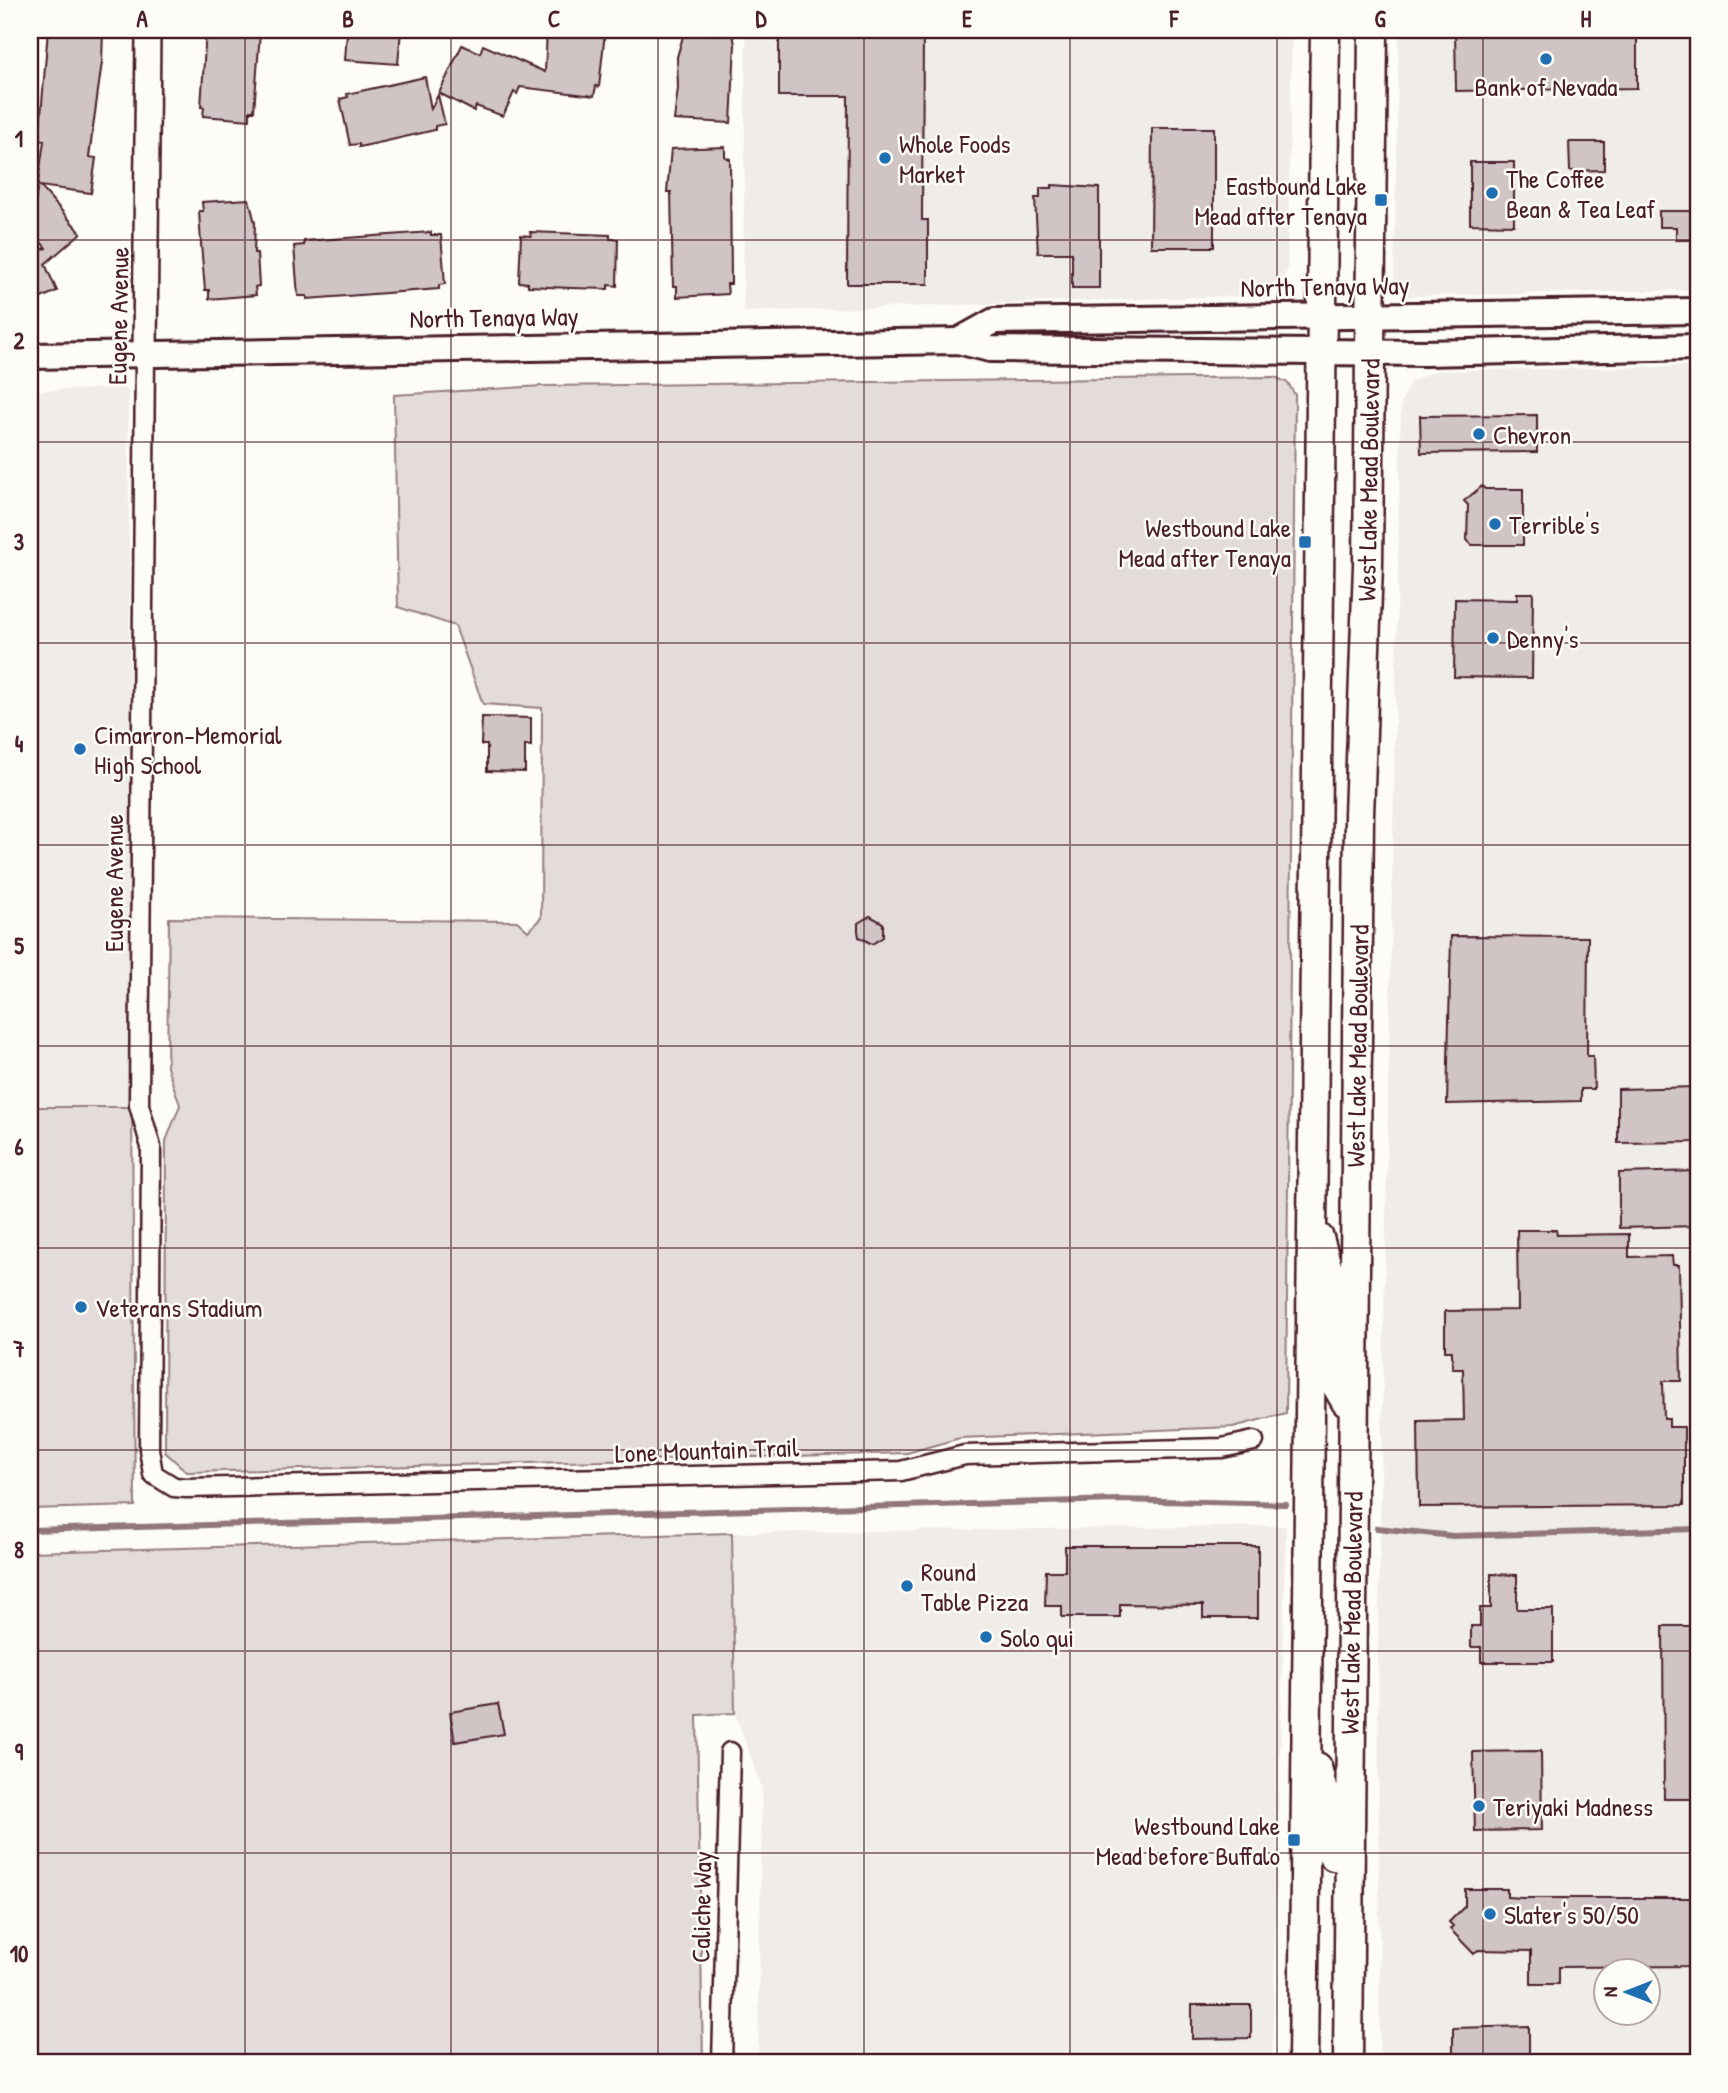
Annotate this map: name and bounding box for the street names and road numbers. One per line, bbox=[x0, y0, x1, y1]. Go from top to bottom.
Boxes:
street label: Eugene Avenue bbox=[99, 247, 137, 385]
street label: North Tenaya Way bbox=[1240, 267, 1410, 305]
street label: North Tenaya Way bbox=[409, 298, 579, 336]
street label: West Lake Mead Boulevard bbox=[1348, 358, 1388, 602]
street label: Eugene Avenue bbox=[96, 814, 131, 952]
street label: West Lake Mead Boulevard bbox=[1337, 924, 1377, 1168]
street label: Lone Mountain Trail bbox=[614, 1429, 800, 1471]
street label: West Lake Mead Boulevard bbox=[1331, 1491, 1371, 1735]
street label: Caliche Way bbox=[683, 1851, 719, 1963]

